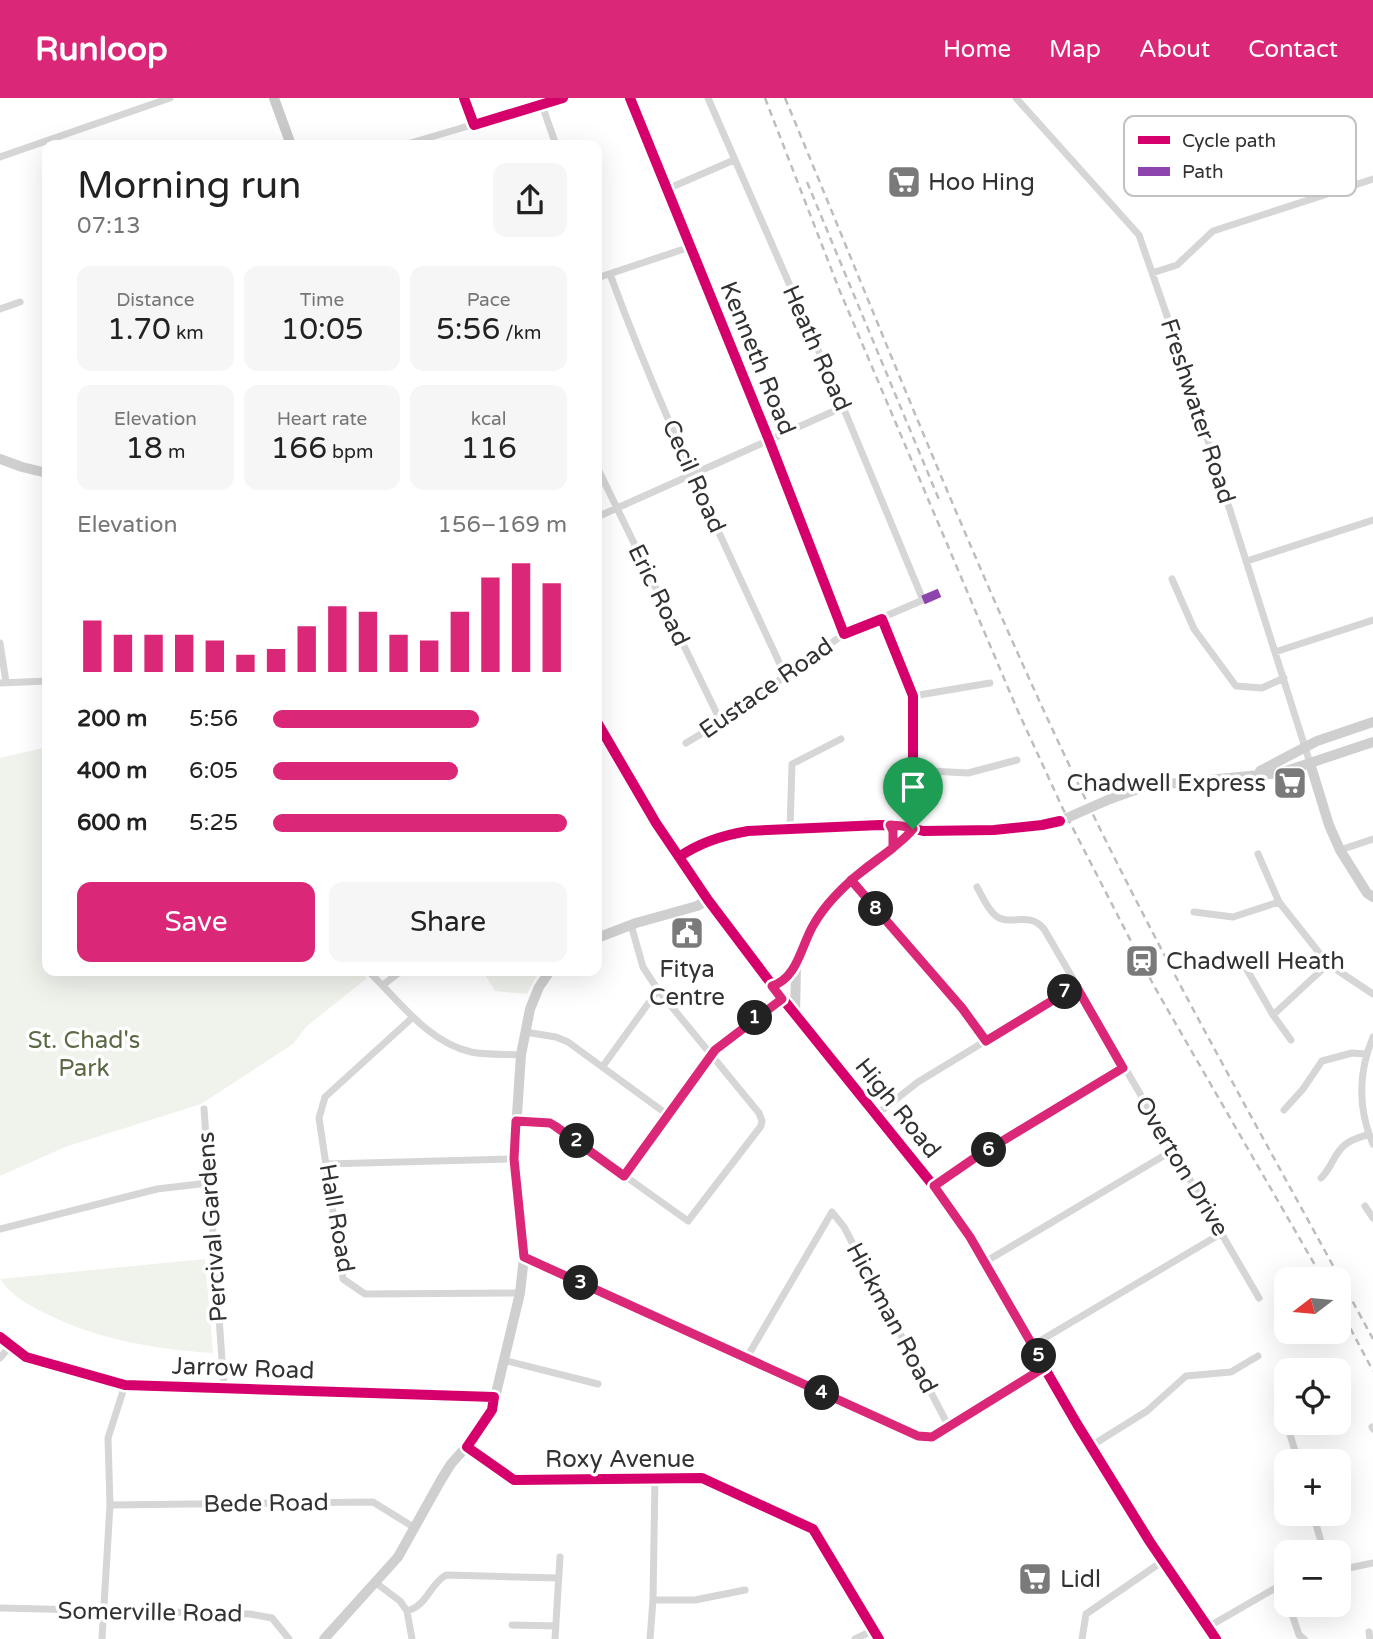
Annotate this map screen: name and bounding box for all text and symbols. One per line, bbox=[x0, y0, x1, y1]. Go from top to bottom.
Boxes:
text: Runloop bbox=[35, 30, 168, 69]
text: Home bbox=[943, 35, 1011, 64]
text: Map bbox=[1049, 35, 1101, 64]
text: About bbox=[1139, 35, 1210, 64]
text: Contact bbox=[1248, 35, 1338, 64]
legend bbox=[1124, 116, 1356, 196]
text: Cycle path bbox=[1182, 130, 1276, 152]
text: Path bbox=[1182, 161, 1224, 183]
text: Morning run bbox=[77, 163, 301, 209]
button: share bbox=[493, 163, 567, 237]
supermarket icon: Hoo Hing bbox=[885, 163, 923, 201]
place label: Hoo Hing bbox=[928, 168, 1035, 197]
text: 07:13 bbox=[77, 212, 141, 240]
street label: Kenneth Road bbox=[714, 277, 801, 439]
street label: Heath Road bbox=[776, 281, 857, 416]
text: Distance bbox=[116, 289, 194, 311]
text: Time bbox=[300, 289, 344, 311]
text: Pace bbox=[467, 289, 511, 311]
text: 1.70 bbox=[107, 311, 171, 348]
text: 10:05 bbox=[280, 311, 364, 348]
text: 5:56 bbox=[436, 311, 500, 348]
street label: Freshwater Road bbox=[1154, 315, 1241, 507]
text: km bbox=[171, 322, 204, 344]
text: /km bbox=[500, 322, 541, 344]
text: Elevation bbox=[114, 408, 197, 430]
text: Heart rate bbox=[277, 408, 367, 430]
text: kcal bbox=[471, 408, 507, 430]
street label: Cecil Road bbox=[656, 415, 731, 537]
text: 18 bbox=[125, 430, 163, 467]
text: 166 bbox=[271, 430, 327, 467]
text: 116 bbox=[460, 430, 517, 467]
text: m bbox=[163, 441, 185, 463]
text: bpm bbox=[327, 441, 373, 463]
text: Elevation bbox=[77, 511, 178, 539]
text: 156–169 m bbox=[438, 511, 567, 539]
street label: Eric Road bbox=[621, 540, 696, 651]
street label: Eustace Road bbox=[694, 632, 839, 745]
text: 200 m bbox=[77, 705, 147, 733]
text: 5:56 bbox=[189, 705, 238, 733]
text: 400 m bbox=[77, 757, 147, 785]
text: 6:05 bbox=[189, 757, 238, 785]
pin bbox=[883, 757, 943, 829]
supermarket icon: Chadwell Express bbox=[1271, 764, 1309, 802]
icon: arrive bbox=[894, 768, 932, 806]
place label: Chadwell Express bbox=[1067, 769, 1266, 798]
text: 600 m bbox=[77, 809, 147, 837]
text: 5:25 bbox=[189, 809, 238, 837]
button: Save bbox=[77, 882, 315, 962]
button: Share bbox=[329, 882, 567, 962]
pin: 8 bbox=[858, 892, 894, 926]
text: 8 bbox=[870, 897, 881, 919]
public building icon: Fitya Centre bbox=[668, 914, 706, 952]
station icon: Chadwell Heath bbox=[1123, 942, 1161, 980]
place label: Chadwell Heath bbox=[1166, 947, 1345, 976]
place label: Fitya Centre bbox=[649, 955, 725, 1012]
pin: 7 bbox=[1048, 974, 1082, 1010]
text: 7 bbox=[1059, 980, 1070, 1002]
pin: 1 bbox=[738, 1000, 772, 1035]
text: 1 bbox=[749, 1006, 760, 1028]
park label: St. Chad's Park bbox=[28, 1026, 140, 1083]
street label: High Road bbox=[849, 1052, 947, 1164]
street label: Overton Drive bbox=[1128, 1091, 1235, 1242]
pin: 2 bbox=[560, 1124, 594, 1158]
text: 2 bbox=[571, 1129, 582, 1151]
street label: Percival Gardens bbox=[191, 1131, 234, 1323]
pin: 6 bbox=[972, 1132, 1006, 1168]
text: 6 bbox=[983, 1138, 994, 1160]
street label: Hall Road bbox=[313, 1161, 360, 1275]
street label: Hickman Road bbox=[840, 1238, 943, 1399]
pin: 3 bbox=[564, 1266, 598, 1300]
north arrow bbox=[1274, 1267, 1351, 1344]
map controls bbox=[1274, 1267, 1351, 1617]
text: 3 bbox=[575, 1271, 586, 1293]
pin: 5 bbox=[1021, 1338, 1056, 1374]
text: 5 bbox=[1033, 1344, 1044, 1366]
street label: Jarrow Road bbox=[171, 1352, 315, 1385]
button: locate bbox=[1274, 1358, 1351, 1435]
pin: 4 bbox=[804, 1376, 840, 1410]
text: 4 bbox=[816, 1381, 827, 1403]
street label: Roxy Avenue bbox=[545, 1445, 695, 1474]
button: + bbox=[1274, 1449, 1351, 1526]
street label: Bede Road bbox=[203, 1488, 329, 1519]
button: − bbox=[1274, 1540, 1351, 1617]
supermarket icon: Lidl bbox=[1016, 1560, 1054, 1598]
place label: Lidl bbox=[1060, 1565, 1101, 1594]
street label: Somerville Road bbox=[57, 1596, 243, 1629]

